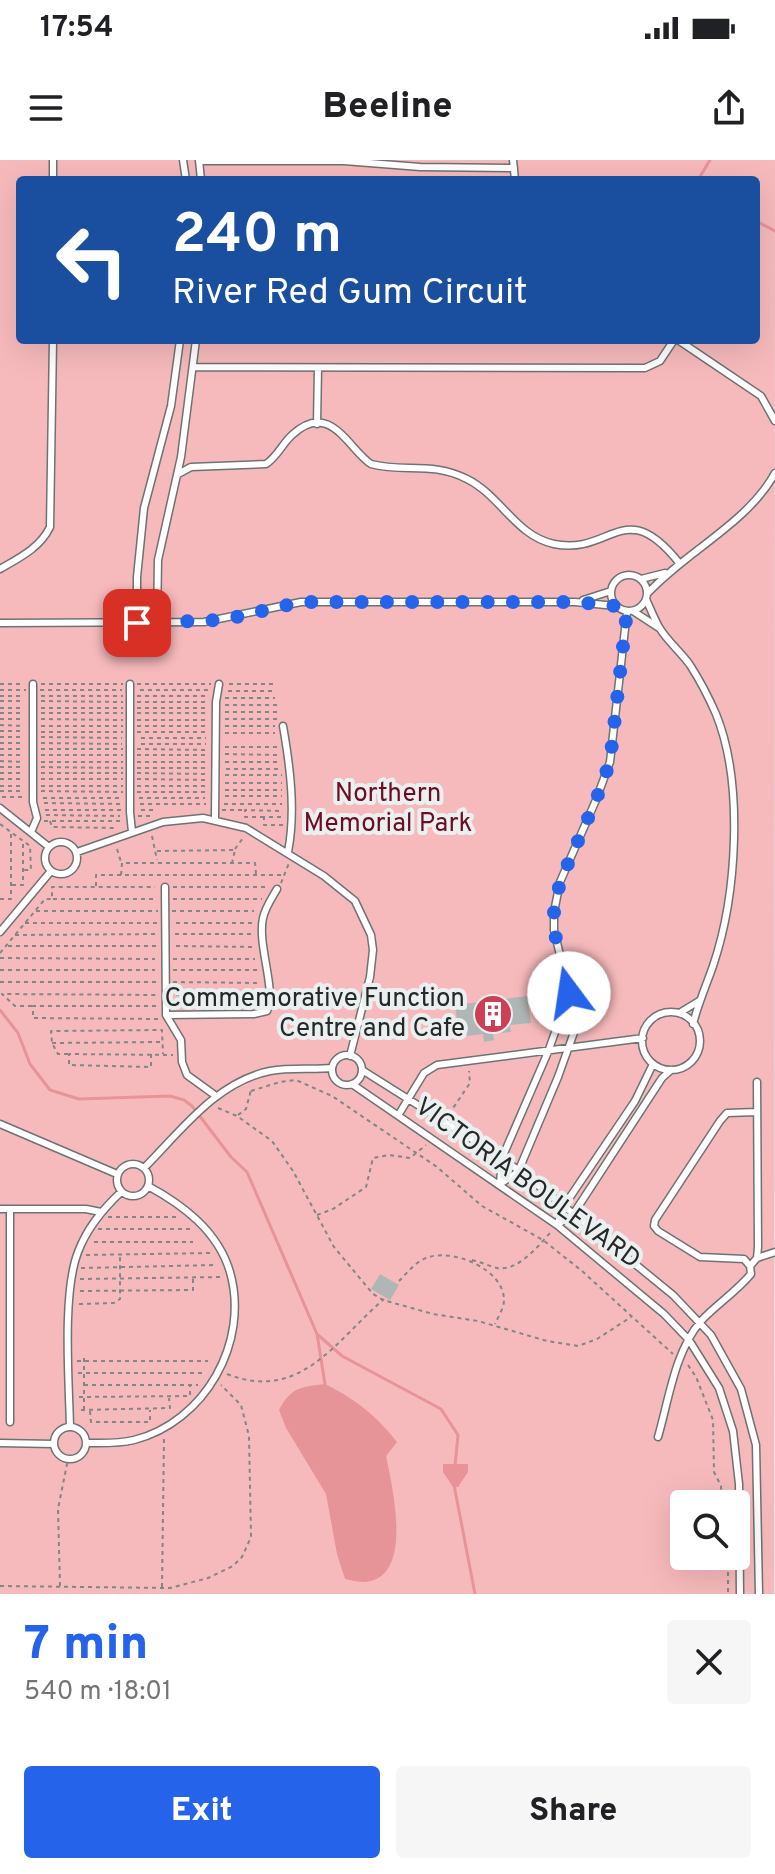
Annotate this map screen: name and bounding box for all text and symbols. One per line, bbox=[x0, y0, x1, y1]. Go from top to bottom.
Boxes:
text: 17:54 bbox=[40, 10, 114, 47]
text: Beeline bbox=[322, 85, 453, 131]
icon: menu bbox=[24, 86, 68, 130]
icon: share bbox=[707, 86, 751, 130]
text: 240 m bbox=[172, 202, 342, 272]
icon: left bbox=[40, 208, 144, 312]
text: River Red Gum Circuit bbox=[172, 271, 528, 317]
pin bbox=[103, 589, 171, 657]
icon: arrive bbox=[115, 601, 159, 645]
park label: Northern Memorial Park bbox=[304, 778, 472, 841]
position arrow bbox=[527, 951, 611, 1035]
place label: Commemorative Function Centre and Cafe bbox=[165, 983, 465, 1046]
building icon: Commemorative Function Centre and Cafe bbox=[472, 993, 514, 1035]
street label: VICTORIA BOULEVARD bbox=[408, 1091, 646, 1277]
map controls bbox=[670, 1490, 750, 1570]
button: search bbox=[670, 1490, 750, 1570]
text: 7 min bbox=[24, 1616, 148, 1676]
button: close bbox=[667, 1620, 751, 1704]
text: 540 m · 18:01 bbox=[24, 1676, 172, 1709]
button: Exit bbox=[24, 1766, 380, 1858]
button: Share bbox=[396, 1766, 751, 1858]

